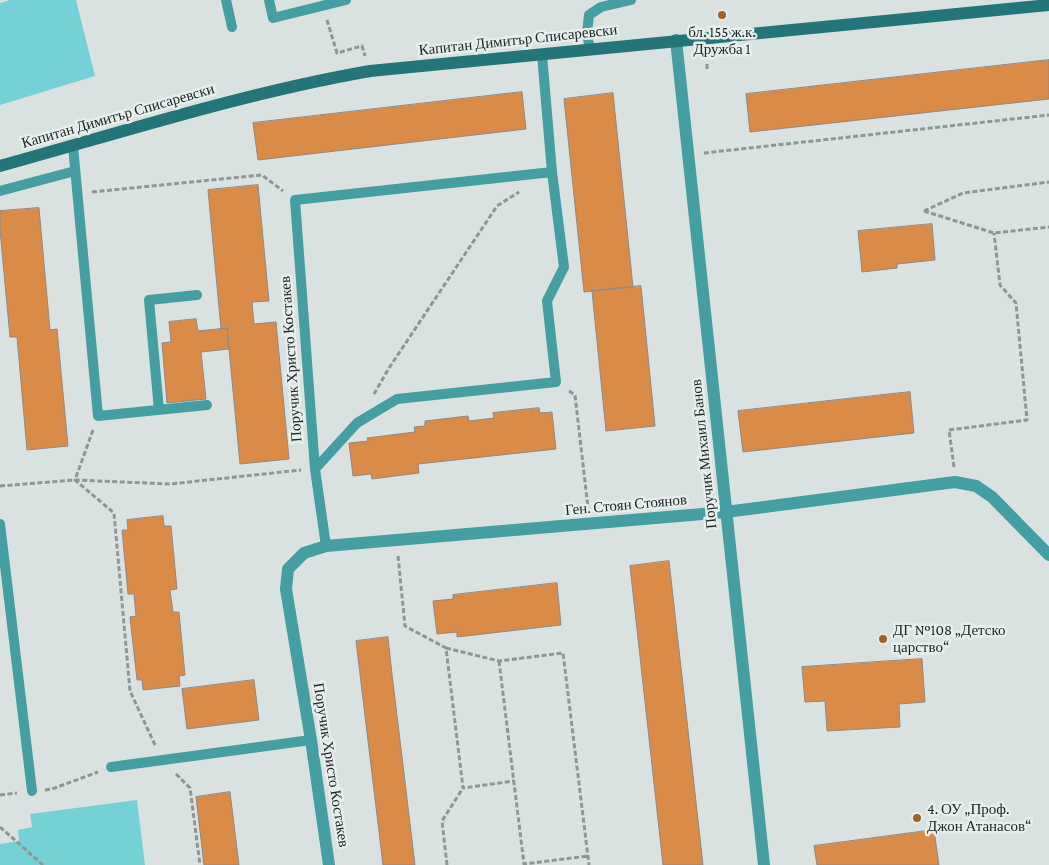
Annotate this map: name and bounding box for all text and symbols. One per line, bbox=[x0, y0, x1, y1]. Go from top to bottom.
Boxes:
marker: бл. 155 ж.к. Дружба 1 bbox=[716, 9, 728, 21]
street label: Капитан Димитър Списаревски bbox=[418, 21, 618, 59]
place label: бл. 155 ж.к. Дружба 1 bbox=[688, 23, 756, 58]
street label: Капитан Димитър Списаревски bbox=[20, 80, 216, 152]
street label: Поручик Христо Костакев bbox=[276, 275, 306, 443]
street label: Поручик Михаил Банов bbox=[687, 378, 721, 530]
street label: Ген. Стоян Стоянов bbox=[564, 491, 688, 519]
place label: ДГ №108 „Детско царство“ bbox=[893, 621, 1005, 656]
marker: ДГ №108 „Детско царство“ bbox=[877, 633, 889, 645]
street label: Поручик Христо Костакев bbox=[309, 681, 353, 849]
place label: 4. ОУ „Проф. Джон Атанасов“ bbox=[927, 800, 1031, 835]
marker: 4. ОУ „Проф. Джон Атанасов“ bbox=[911, 812, 923, 824]

